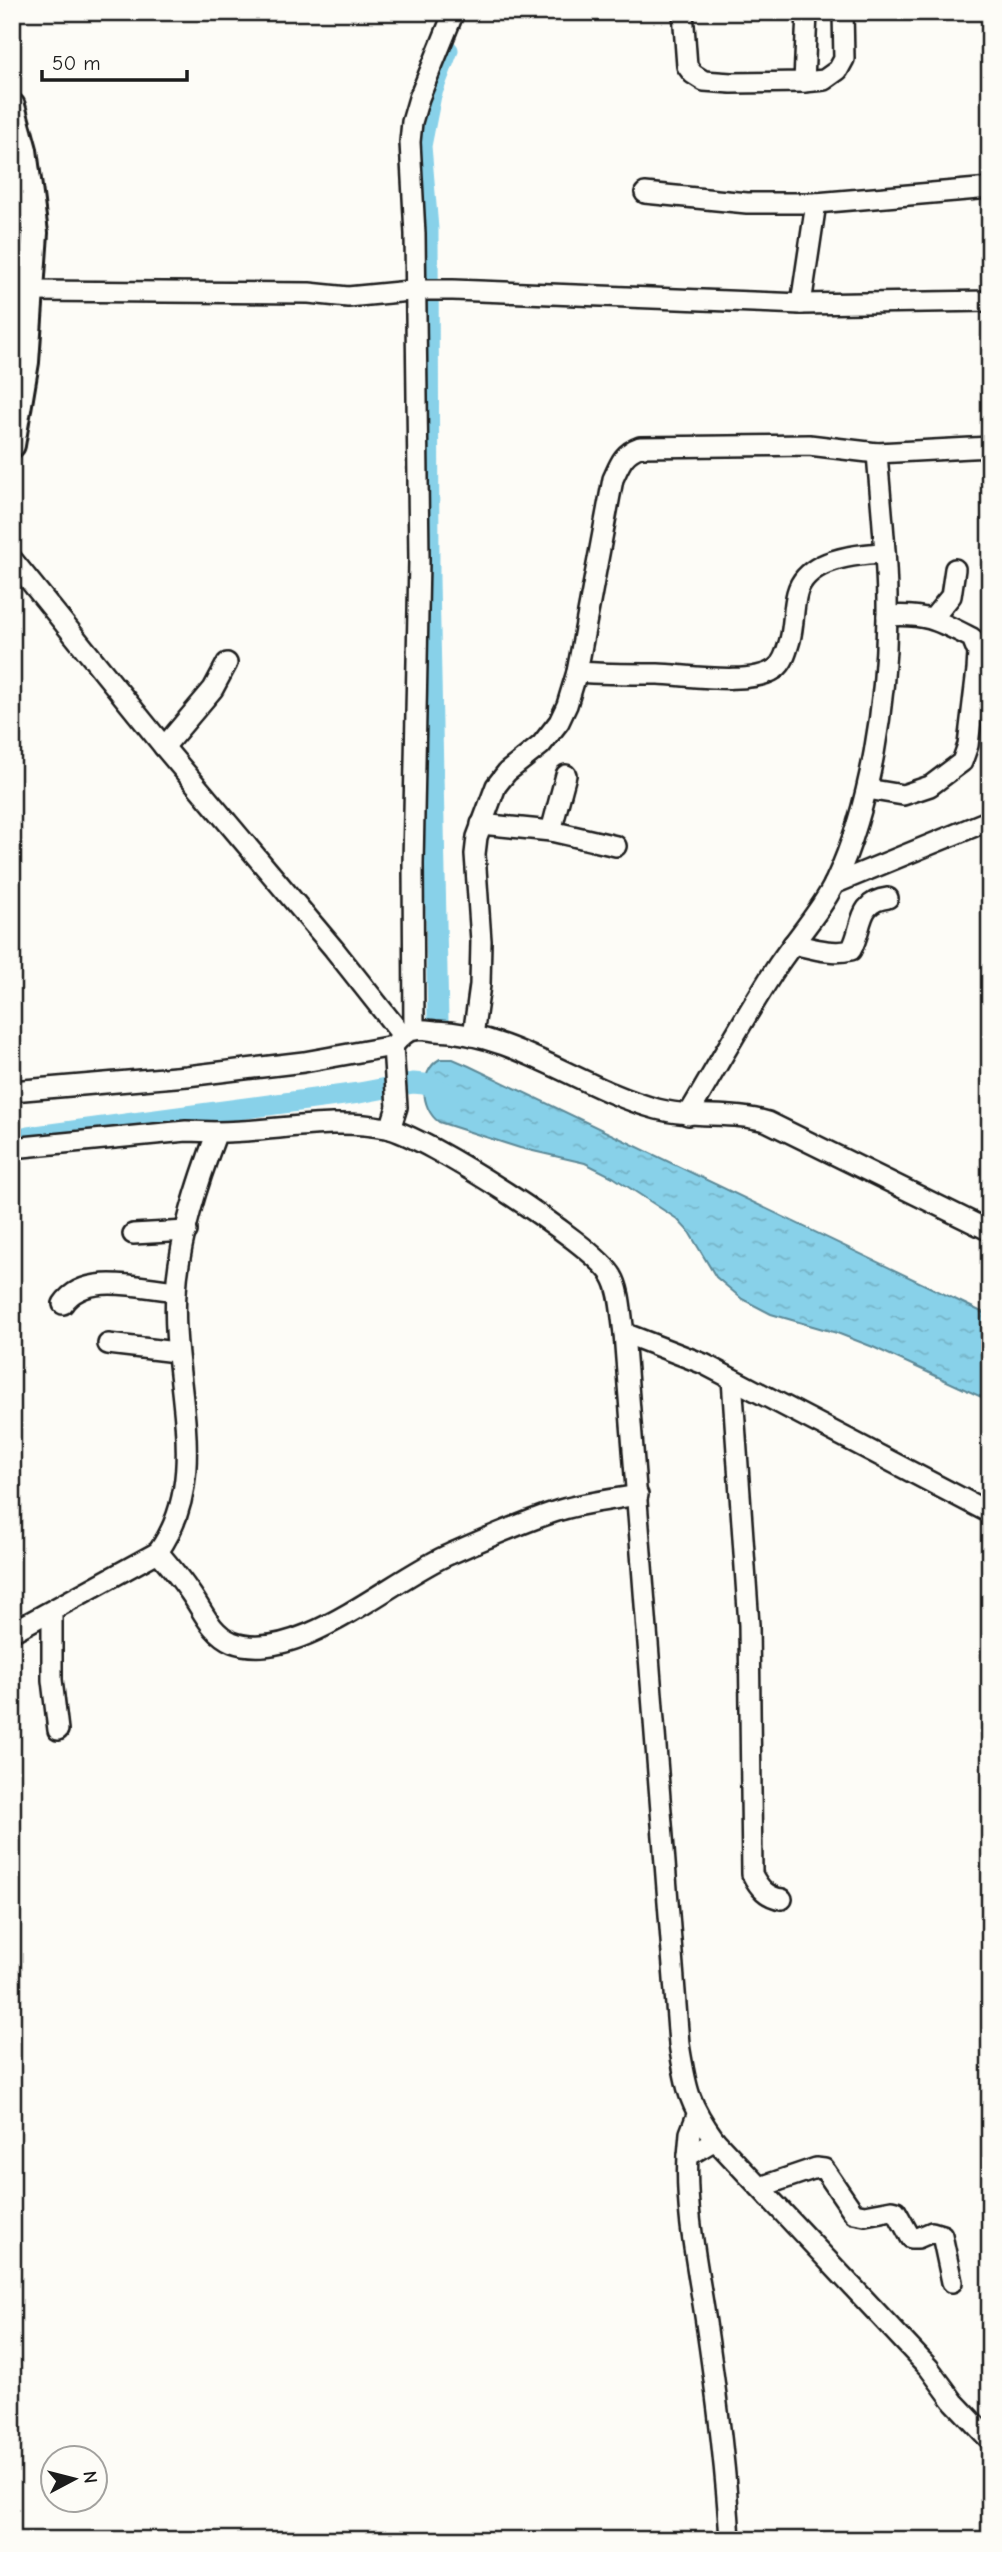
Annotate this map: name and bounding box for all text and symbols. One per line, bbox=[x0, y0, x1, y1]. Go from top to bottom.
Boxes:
scale bar bbox=[42, 38, 187, 82]
text: 50 m bbox=[52, 51, 101, 75]
north arrow bbox=[38, 2444, 108, 2514]
text: N bbox=[78, 2470, 102, 2485]

